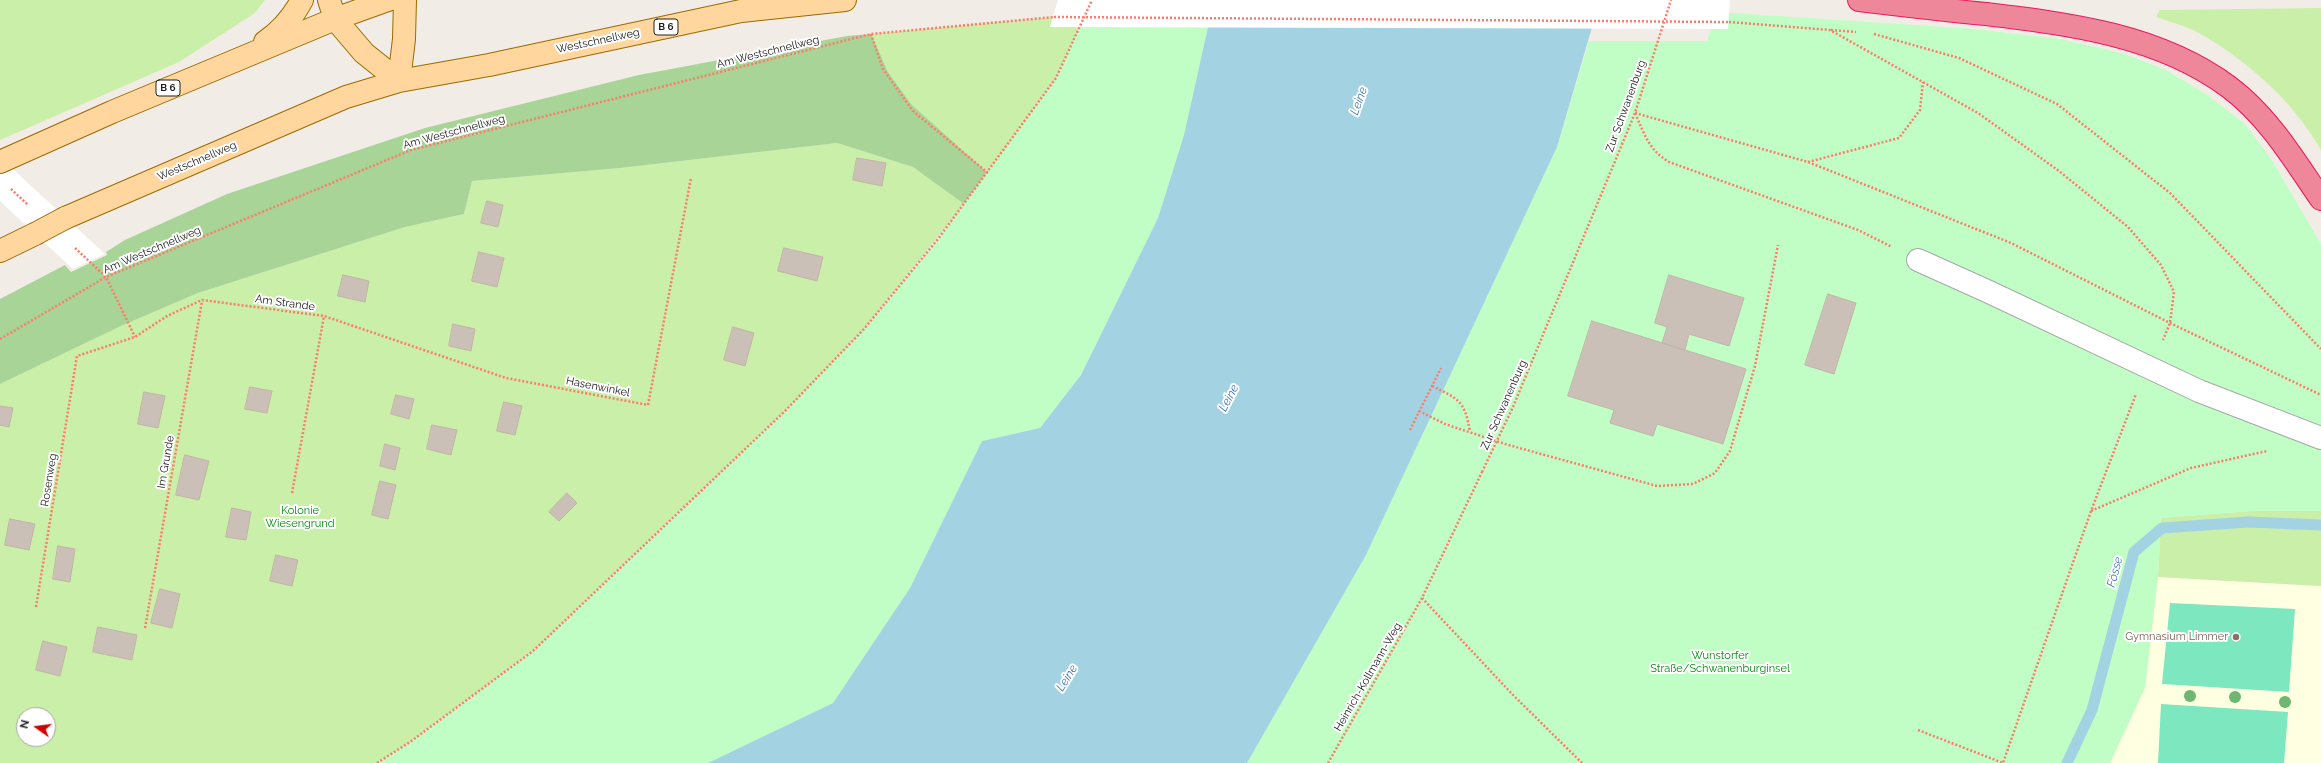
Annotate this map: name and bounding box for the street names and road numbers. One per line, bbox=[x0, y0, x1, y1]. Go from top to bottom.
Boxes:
road number: B 6 bbox=[654, 19, 678, 35]
street label: Westschnellweg bbox=[555, 26, 641, 56]
street label: Am Westschnellweg bbox=[715, 33, 821, 71]
street label: Zur Schwanenburg bbox=[1603, 58, 1649, 154]
road number: B 6 bbox=[156, 80, 180, 96]
street label: Am Westschnellweg bbox=[402, 112, 506, 152]
street label: Westschnellweg bbox=[155, 138, 239, 184]
street label: Am Westschnellweg bbox=[101, 223, 203, 277]
street label: Am Strande bbox=[254, 292, 316, 314]
street label: Zur Schwanenburg bbox=[1478, 358, 1530, 452]
street label: Hasenwinkel bbox=[565, 374, 631, 400]
street label: Im Grunde bbox=[155, 434, 177, 490]
street label: Rosenweg bbox=[38, 452, 60, 508]
street label: Heinrich-Kollmann-Weg bbox=[1332, 620, 1404, 734]

